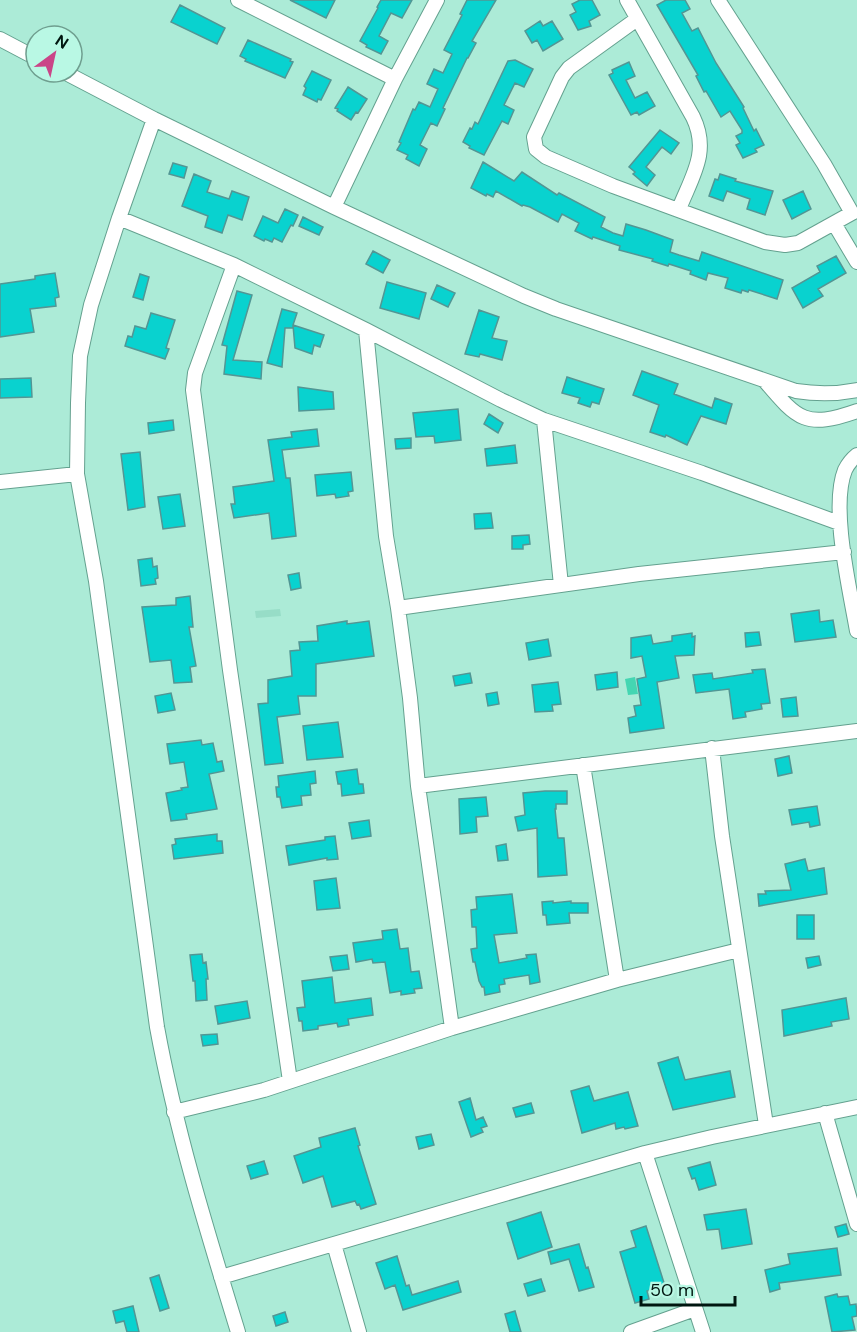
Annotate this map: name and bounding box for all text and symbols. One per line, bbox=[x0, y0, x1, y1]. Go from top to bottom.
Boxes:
north arrow bbox=[24, 24, 84, 84]
text: N bbox=[51, 30, 73, 54]
scale bar bbox=[641, 1269, 736, 1307]
text: 50 m bbox=[650, 1278, 694, 1302]

